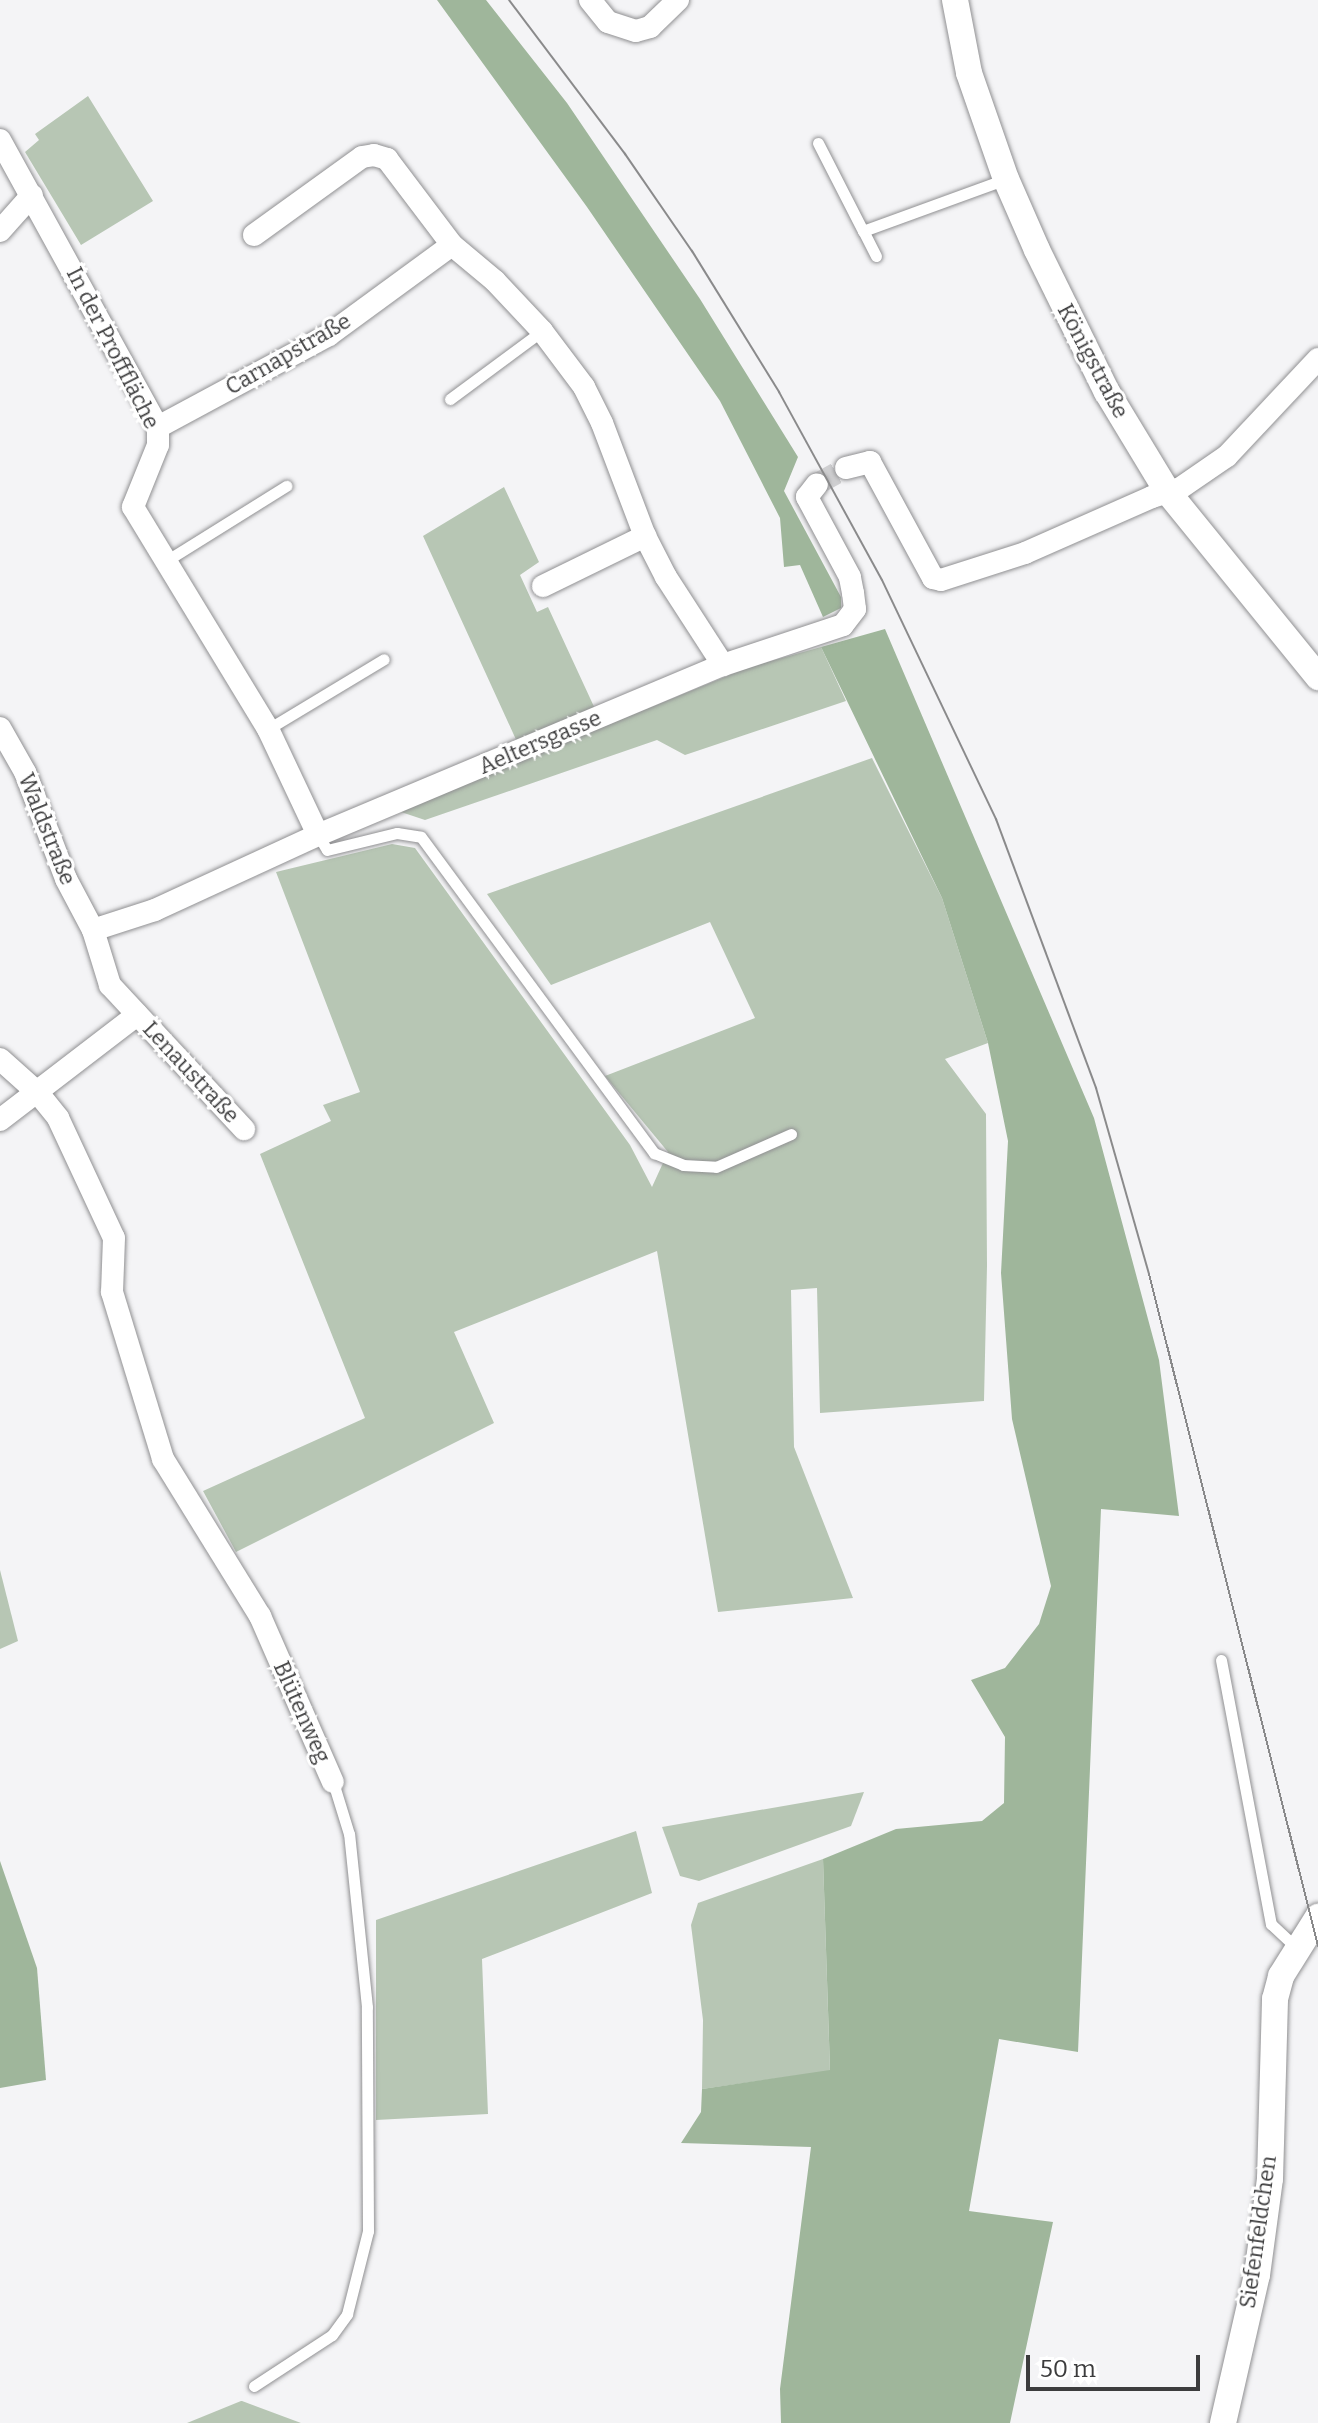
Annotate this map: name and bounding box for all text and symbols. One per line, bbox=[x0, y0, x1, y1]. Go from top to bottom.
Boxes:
street label: In der Profffläche bbox=[61, 263, 165, 433]
street label: Königstraße bbox=[1052, 299, 1134, 423]
street label: Carnapstraße bbox=[221, 308, 355, 400]
street label: Aeltersgasse bbox=[475, 704, 605, 780]
street label: Waldstraße bbox=[13, 769, 81, 889]
street label: Lenaustraße bbox=[137, 1016, 245, 1128]
street label: Blütenweg bbox=[268, 1657, 336, 1767]
street label: Siefenfeldchen bbox=[1234, 2154, 1282, 2310]
scale bar bbox=[1030, 2339, 1204, 2389]
text: 50 m bbox=[1040, 2355, 1096, 2383]

